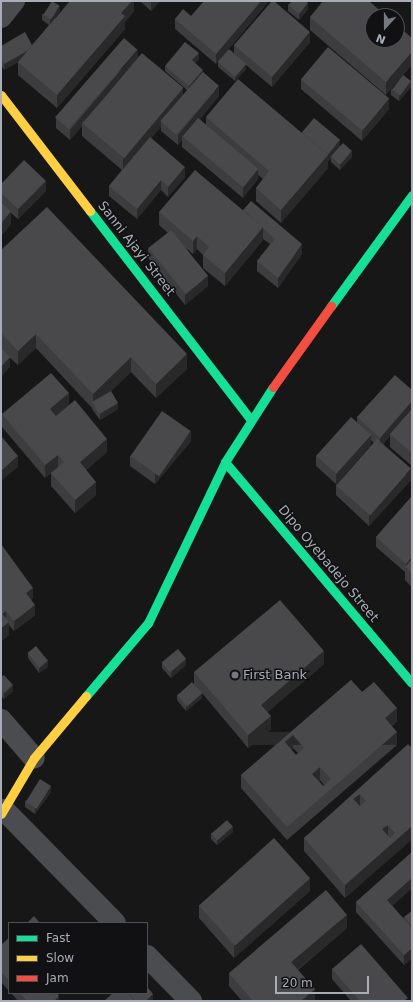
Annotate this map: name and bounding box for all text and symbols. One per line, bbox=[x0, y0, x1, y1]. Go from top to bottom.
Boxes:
north arrow bbox=[365, 8, 405, 48]
text: N bbox=[374, 31, 388, 46]
street label: Sanni Ajayi Street bbox=[94, 199, 178, 299]
street label: Dipo Oyebadejo Street bbox=[275, 502, 381, 626]
place label: First Bank bbox=[243, 667, 307, 683]
marker: First Bank bbox=[230, 670, 240, 680]
legend bbox=[8, 922, 148, 994]
text: Fast bbox=[46, 931, 70, 945]
text: Slow bbox=[46, 951, 74, 965]
scale bar bbox=[277, 968, 371, 994]
text: Jam bbox=[46, 971, 69, 985]
text: 20 m bbox=[282, 976, 313, 990]

